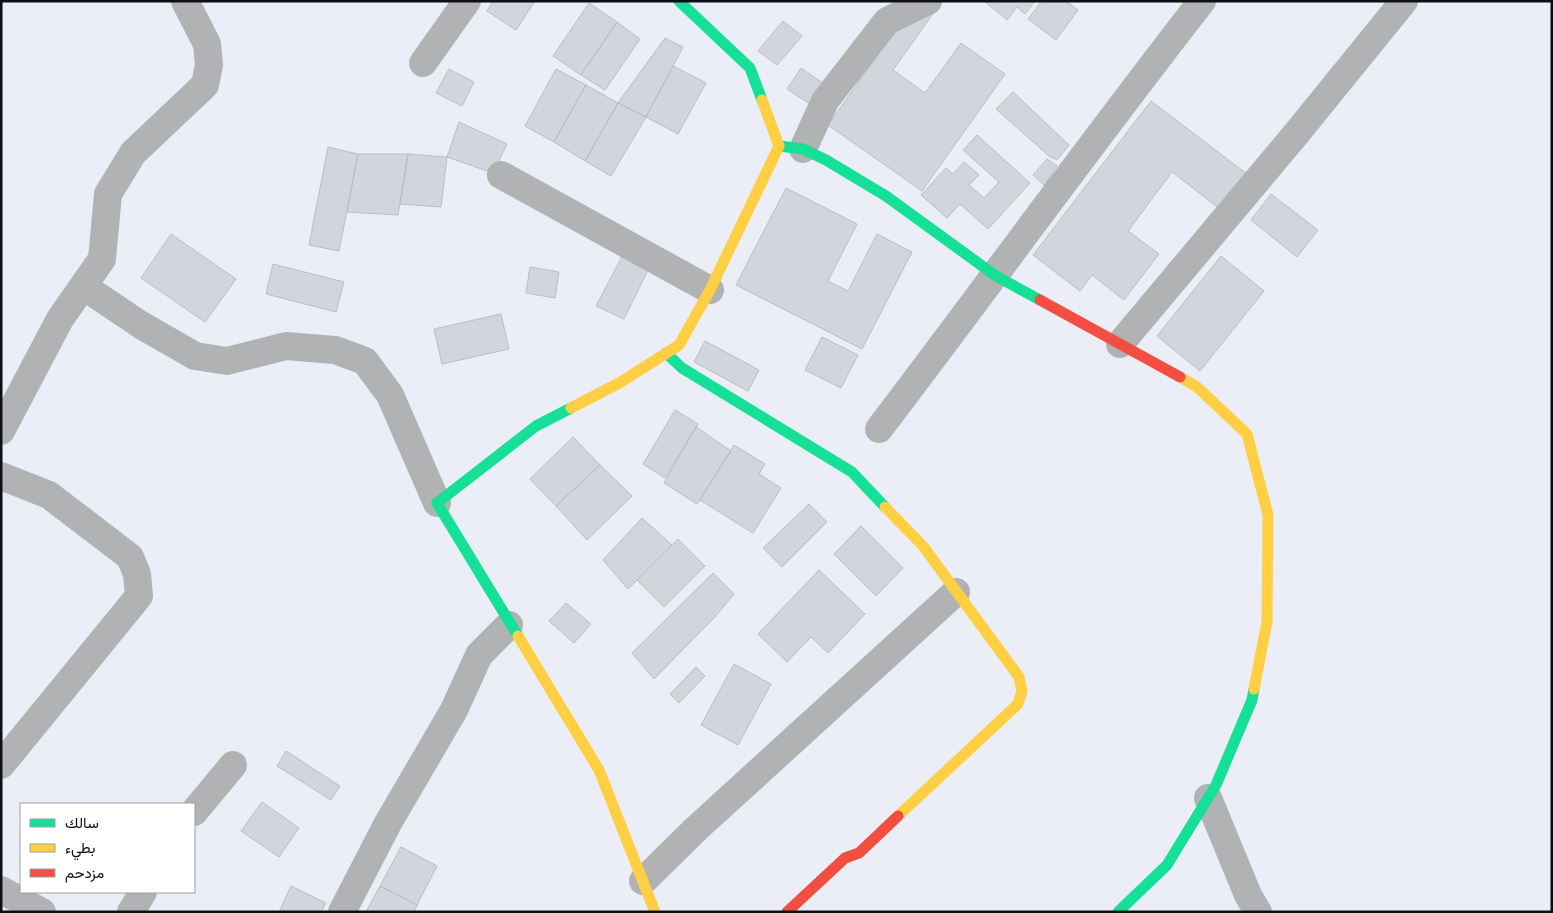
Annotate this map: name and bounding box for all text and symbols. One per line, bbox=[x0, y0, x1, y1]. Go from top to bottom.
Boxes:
legend bbox=[20, 803, 195, 893]
text: سالك bbox=[65, 816, 99, 831]
text: بطيء bbox=[65, 841, 95, 861]
text: مزدحم bbox=[65, 866, 104, 883]

